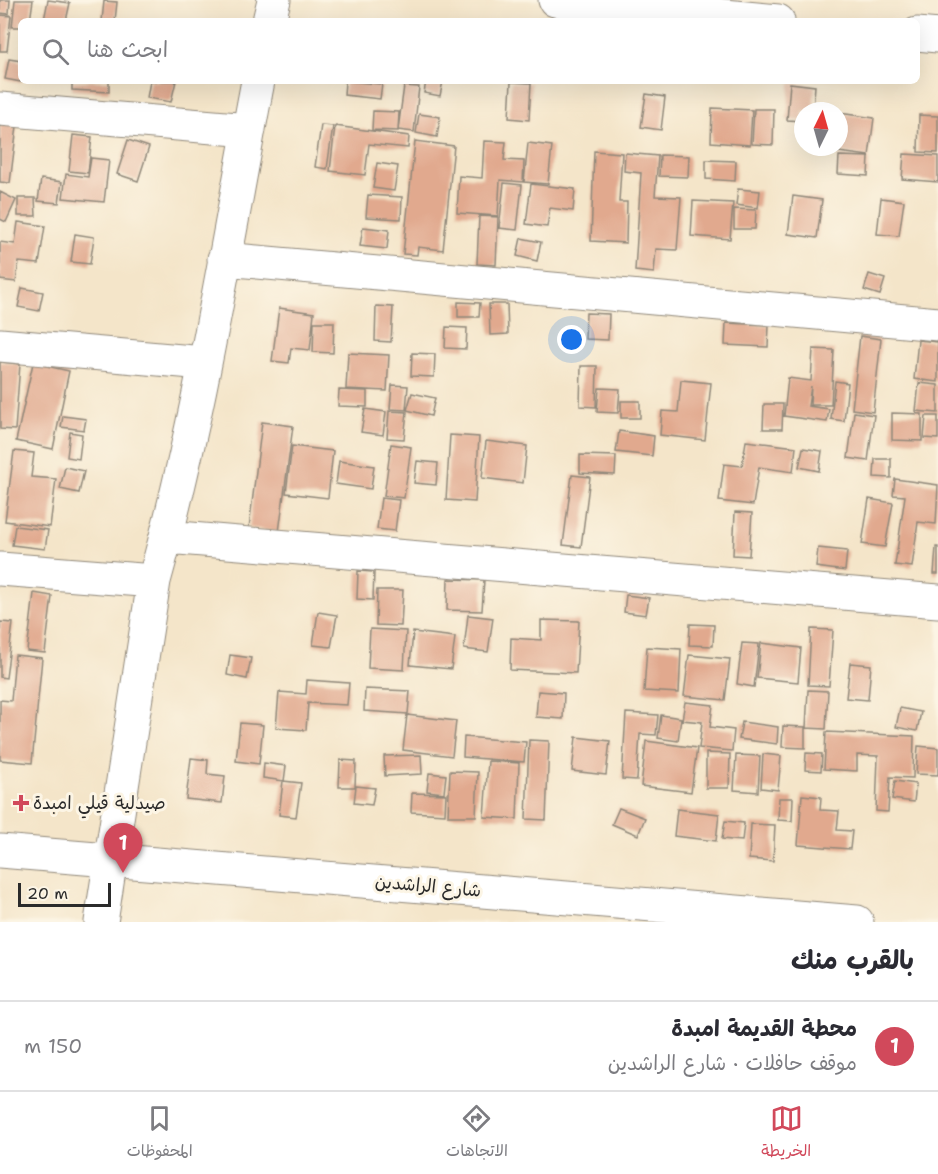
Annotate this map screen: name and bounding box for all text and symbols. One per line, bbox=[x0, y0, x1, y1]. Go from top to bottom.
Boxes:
search box bbox=[18, 18, 920, 84]
icon: search bbox=[39, 35, 72, 68]
text: ابحث هنا bbox=[87, 35, 168, 64]
north arrow bbox=[794, 102, 848, 156]
your location bbox=[557, 325, 586, 354]
place label: صيدلية قيلي امبدة bbox=[33, 791, 166, 819]
marker: صيدلية قيلي امبدة bbox=[14, 796, 28, 810]
pin: 1 bbox=[104, 824, 142, 873]
street label: شارع الراشدين bbox=[374, 869, 482, 903]
scale bar bbox=[18, 880, 111, 908]
text: 20 m bbox=[27, 883, 68, 904]
text: بالقرب منك bbox=[791, 942, 914, 977]
text: محطة القديمة امبدة bbox=[671, 1014, 857, 1043]
text: 150 m bbox=[24, 1033, 82, 1059]
text: 1 bbox=[890, 1033, 899, 1059]
text: موقف حافلات · شارع الراشدين bbox=[608, 1050, 857, 1076]
tab: المحفوظات bbox=[127, 1102, 193, 1165]
tab: الاتجاهات bbox=[446, 1102, 508, 1165]
tab: الخريطة bbox=[761, 1102, 811, 1165]

